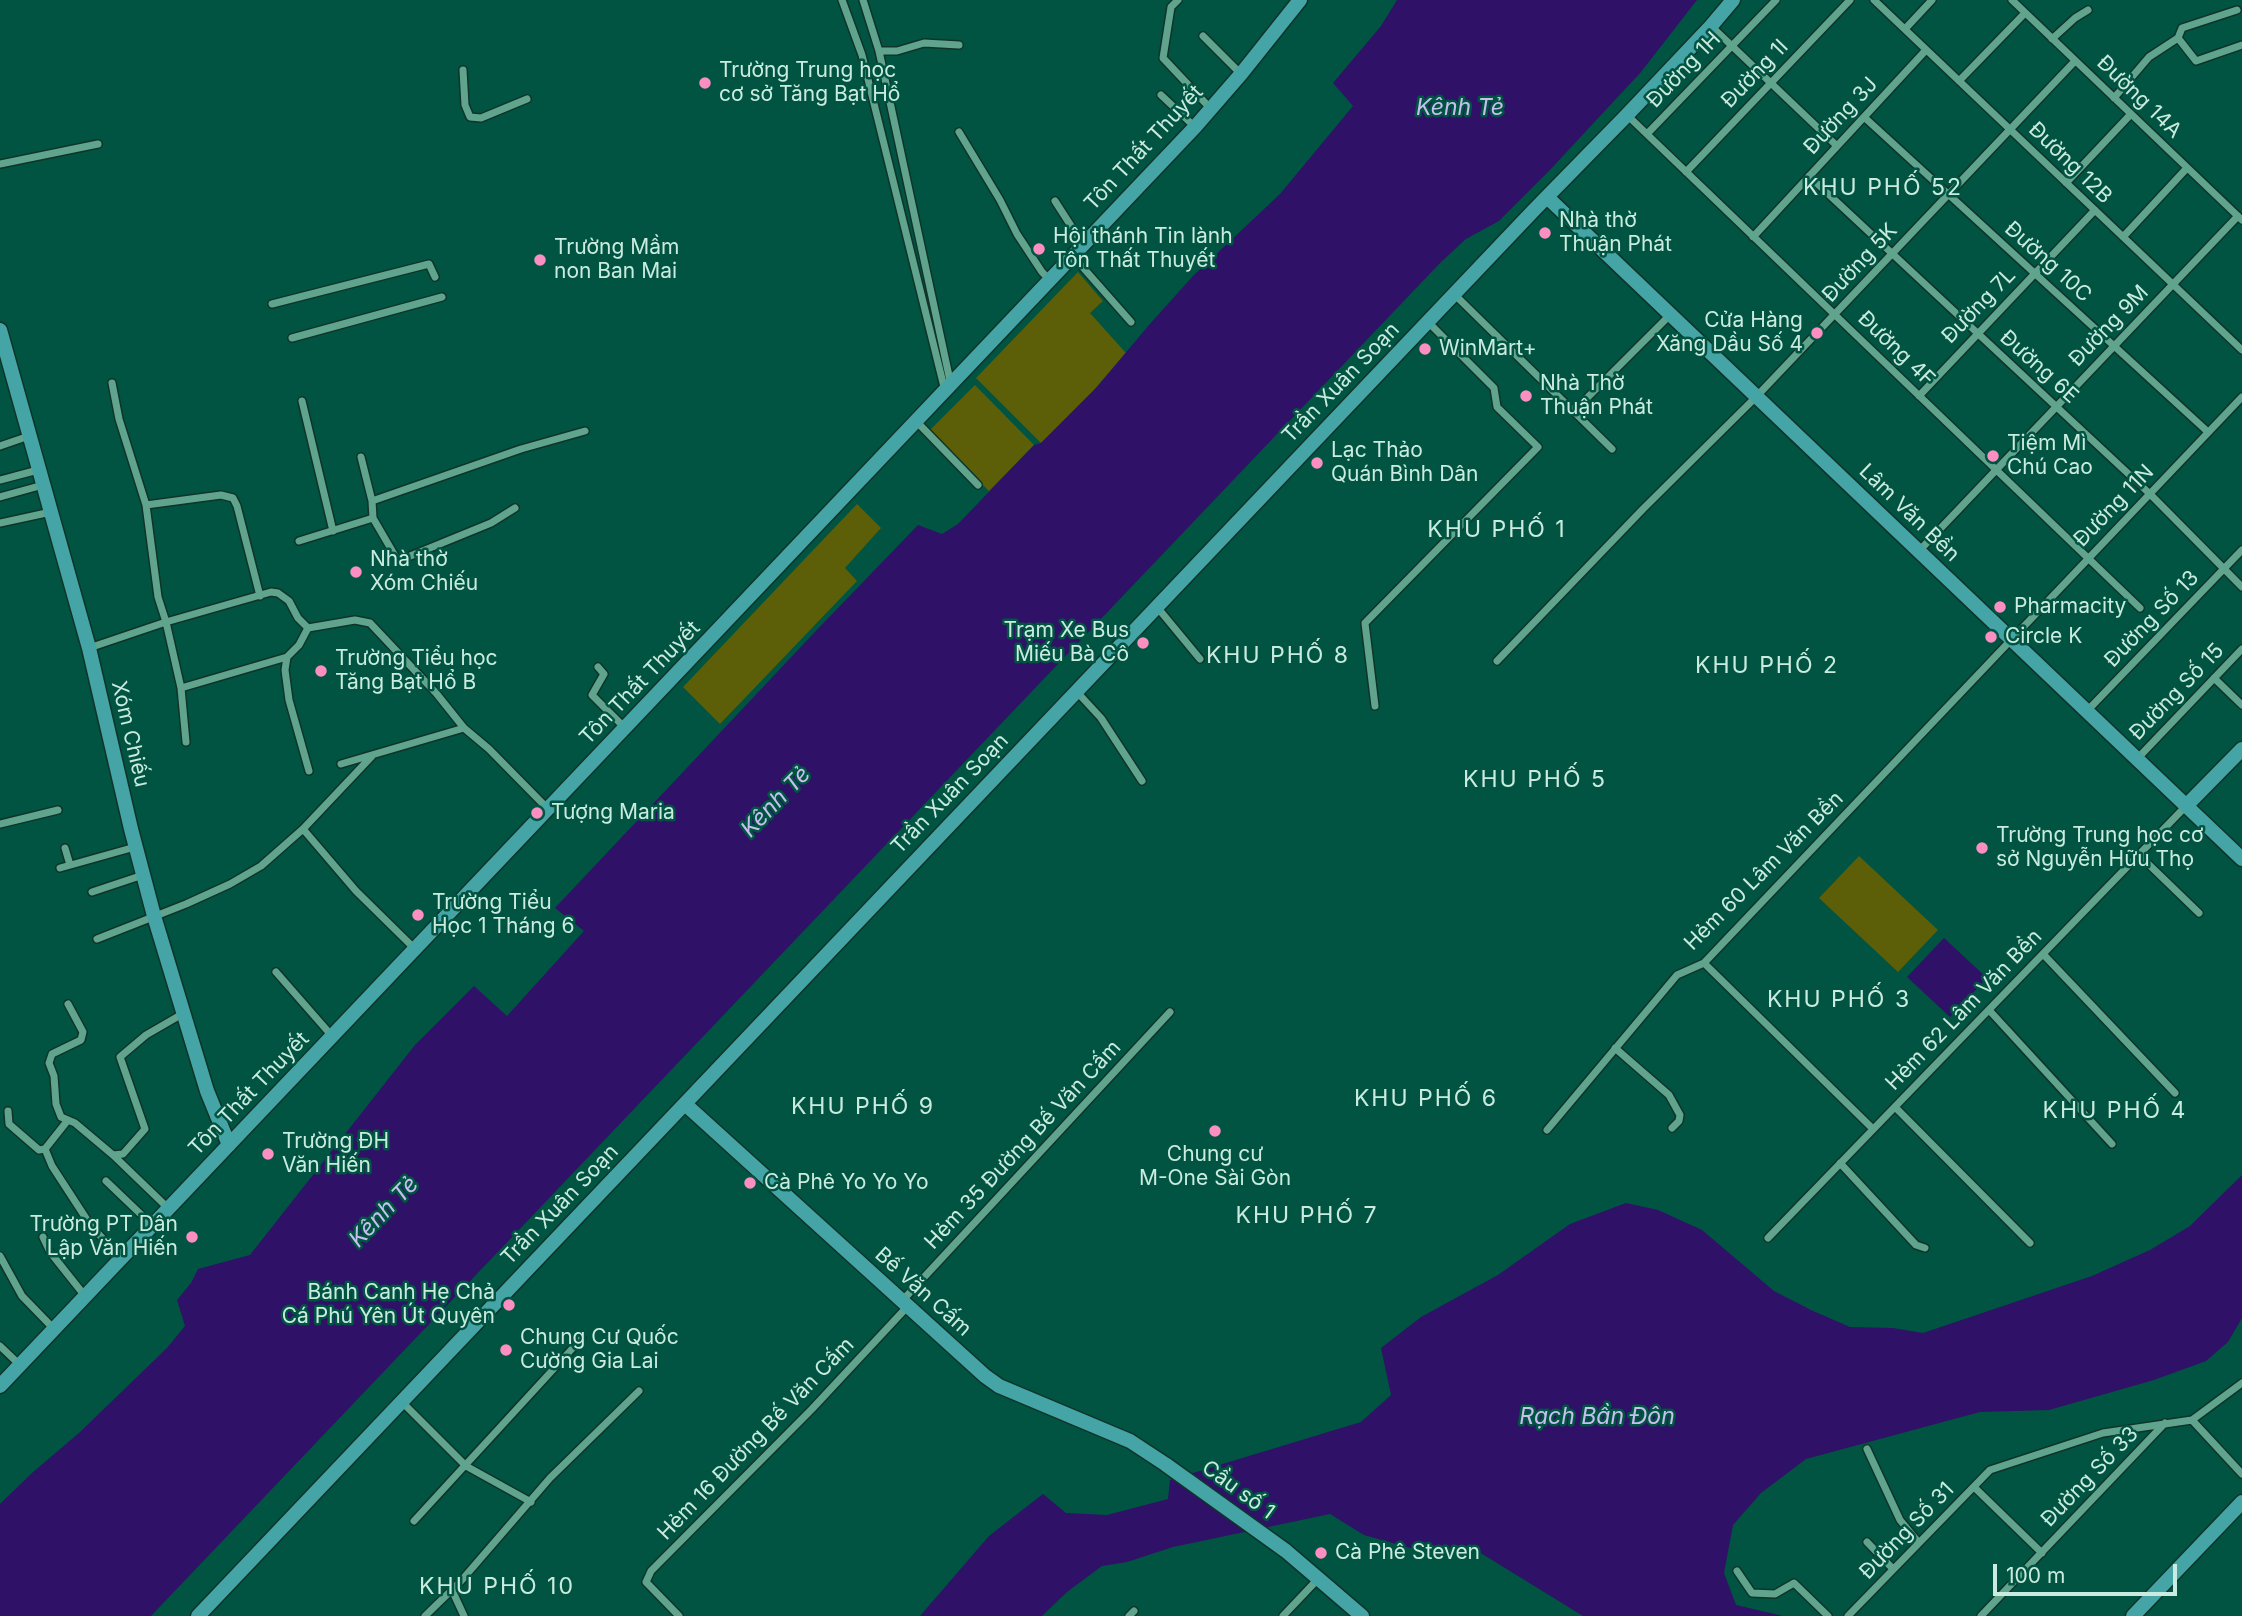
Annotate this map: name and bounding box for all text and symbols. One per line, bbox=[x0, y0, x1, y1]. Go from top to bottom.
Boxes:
street label: Đường 1H bbox=[1642, 27, 1726, 113]
street label: Đường 1I bbox=[1716, 35, 1794, 113]
street label: Đường 14A bbox=[2091, 51, 2187, 143]
place label: Trường Trung học cơ sở Tăng Bạt Hổ bbox=[719, 58, 900, 108]
street label: Đường 3J bbox=[1799, 72, 1883, 160]
marker: Trường Trung học cơ sở Tăng Bạt Hổ bbox=[697, 75, 713, 91]
street label: Tôn Thất Thuyết bbox=[1079, 80, 1209, 216]
water label: Kênh Tẻ bbox=[1416, 94, 1504, 122]
street label: Đường 12B bbox=[2023, 117, 2117, 209]
district label: KHU PHỐ 52 bbox=[1804, 174, 1962, 202]
place label: Nhà thờ Thuận Phát bbox=[1559, 208, 1672, 258]
street label: Đường 10C bbox=[1999, 216, 2097, 308]
street label: Đường 5K bbox=[1817, 219, 1903, 307]
place label: Hội thánh Tin lành Tôn Thất Thuyết bbox=[1053, 224, 1233, 274]
marker: Nhà thờ Thuận Phát bbox=[1537, 225, 1553, 241]
place label: Trường Mầm non Ban Mai bbox=[554, 235, 679, 285]
marker: Hội thánh Tin lành Tôn Thất Thuyết bbox=[1031, 241, 1047, 257]
marker: Trường Mầm non Ban Mai bbox=[532, 252, 548, 268]
street label: Đường 7L bbox=[1937, 263, 2021, 349]
street label: Đường 9M bbox=[2064, 280, 2154, 372]
street label: Đường 4F bbox=[1852, 306, 1940, 392]
place label: Cửa Hàng Xăng Dầu Số 4 bbox=[1656, 308, 1803, 358]
street label: Trần Xuân Soạn bbox=[1277, 318, 1405, 448]
marker: Cửa Hàng Xăng Dầu Số 4 bbox=[1809, 325, 1825, 341]
street label: Đường 6E bbox=[1995, 325, 2083, 409]
place label: WinMart+ bbox=[1439, 336, 1537, 362]
marker: WinMart+ bbox=[1417, 341, 1433, 357]
place label: Nhà Thờ Thuận Phát bbox=[1540, 371, 1653, 421]
marker: Nhà Thờ Thuận Phát bbox=[1518, 388, 1534, 404]
place label: Tiệm Mì Chú Cao bbox=[2007, 431, 2093, 481]
place label: Lạc Thảo Quán Bình Dân bbox=[1331, 438, 1478, 488]
marker: Tiệm Mì Chú Cao bbox=[1985, 448, 2001, 464]
marker: Lạc Thảo Quán Bình Dân bbox=[1309, 455, 1325, 471]
street label: Lâm Văn Bền bbox=[1854, 459, 1964, 567]
street label: Đường 11N bbox=[2069, 460, 2159, 552]
district label: KHU PHỐ 1 bbox=[1428, 516, 1566, 544]
place label: Nhà thờ Xóm Chiếu bbox=[370, 547, 478, 597]
marker: Nhà thờ Xóm Chiếu bbox=[348, 564, 364, 580]
street label: Đường Số 13 bbox=[2100, 565, 2204, 673]
place label: Pharmacity bbox=[2014, 594, 2126, 620]
marker: Pharmacity bbox=[1992, 599, 2008, 615]
street label: Tôn Thất Thuyết bbox=[575, 616, 705, 750]
place label: Trạm Xe Bus Miếu Bà Cô bbox=[1004, 618, 1129, 668]
place label: Circle K bbox=[2005, 624, 2082, 650]
marker: Circle K bbox=[1983, 629, 1999, 645]
marker: Trạm Xe Bus Miếu Bà Cô bbox=[1135, 635, 1151, 651]
street label: Đường Số 15 bbox=[2125, 638, 2229, 746]
district label: KHU PHỐ 8 bbox=[1207, 642, 1349, 670]
place label: Trường Tiểu học Tăng Bạt Hổ B bbox=[335, 646, 498, 696]
district label: KHU PHỐ 2 bbox=[1696, 652, 1838, 680]
marker: Trường Tiểu học Tăng Bạt Hổ B bbox=[313, 663, 329, 679]
street label: Xóm Chiếu bbox=[106, 678, 154, 790]
street label: Trần Xuân Soạn bbox=[886, 729, 1014, 859]
water label: Kênh Tẻ bbox=[736, 761, 816, 843]
district label: KHU PHỐ 5 bbox=[1464, 766, 1606, 794]
street label: Hẻm 60 Lâm Văn Bền bbox=[1679, 786, 1849, 956]
place label: Tượng Maria bbox=[551, 800, 675, 826]
marker: Tượng Maria bbox=[529, 805, 545, 821]
place label: Trường Trung học cơ sở Nguyễn Hữu Thọ bbox=[1996, 823, 2204, 873]
marker: Trường Trung học cơ sở Nguyễn Hữu Thọ bbox=[1974, 840, 1990, 856]
place label: Trường Tiểu Học 1 Tháng 6 bbox=[432, 890, 575, 940]
marker: Trường Tiểu Học 1 Tháng 6 bbox=[410, 907, 426, 923]
street label: Hẻm 62 Lâm Văn Bền bbox=[1881, 924, 2047, 1096]
district label: KHU PHỐ 3 bbox=[1768, 986, 1910, 1014]
street label: Tôn Thất Thuyết bbox=[184, 1027, 314, 1161]
street label: Hẻm 35 Đường Bế Văn Cấm bbox=[920, 1036, 1126, 1254]
district label: KHU PHỐ 6 bbox=[1355, 1085, 1497, 1113]
district label: KHU PHỐ 9 bbox=[792, 1093, 934, 1121]
district label: KHU PHỐ 4 bbox=[2044, 1097, 2186, 1125]
marker: Chung cư M-One Sài Gòn bbox=[1207, 1123, 1223, 1139]
place label: Trường ĐH Văn Hiến bbox=[282, 1129, 389, 1179]
street label: Trần Xuân Soạn bbox=[496, 1140, 624, 1270]
place label: Chung cư M-One Sài Gòn bbox=[1139, 1142, 1291, 1192]
marker: Trường ĐH Văn Hiến bbox=[260, 1146, 276, 1162]
place label: Cà Phê Yo Yo Yo bbox=[764, 1170, 929, 1196]
water label: Kênh Tẻ bbox=[344, 1171, 424, 1253]
marker: Cà Phê Yo Yo Yo bbox=[742, 1175, 758, 1191]
district label: KHU PHỐ 7 bbox=[1237, 1202, 1377, 1230]
place label: Trường PT Dân Lập Văn Hiến bbox=[29, 1212, 178, 1262]
marker: Trường PT Dân Lập Văn Hiến bbox=[184, 1229, 200, 1245]
street label: Bế Văn Cấm bbox=[870, 1242, 976, 1342]
place label: Bánh Canh Hẹ Chả Cá Phú Yên Út Quyên bbox=[282, 1280, 495, 1330]
marker: Bánh Canh Hẹ Chả Cá Phú Yên Út Quyên bbox=[501, 1297, 517, 1313]
place label: Chung Cư Quốc Cường Gia Lai bbox=[520, 1325, 679, 1375]
street label: Hẻm 16 Đường Bế Văn Cấm bbox=[653, 1333, 859, 1545]
marker: Chung Cư Quốc Cường Gia Lai bbox=[498, 1342, 514, 1358]
water label: Rạch Bần Đôn bbox=[1519, 1403, 1675, 1431]
street label: Đường Số 33 bbox=[2036, 1422, 2144, 1532]
street label: Cầu số 1 bbox=[1197, 1455, 1279, 1525]
street label: Đường Số 31 bbox=[1855, 1477, 1959, 1585]
place label: Cà Phê Steven bbox=[1335, 1540, 1480, 1566]
marker: Cà Phê Steven bbox=[1313, 1545, 1329, 1561]
scale bar bbox=[1997, 1550, 2181, 1594]
text: 100 m bbox=[2006, 1563, 2065, 1588]
district label: KHU PHỐ 10 bbox=[420, 1573, 574, 1601]

